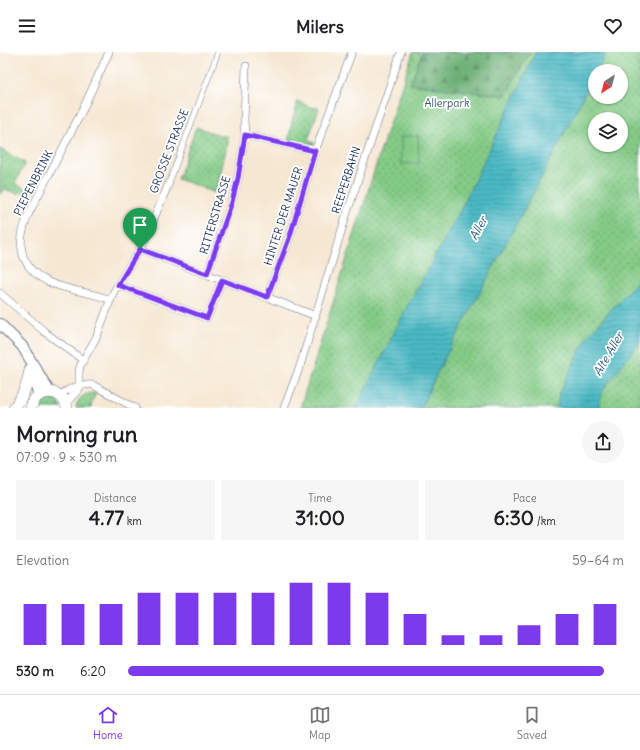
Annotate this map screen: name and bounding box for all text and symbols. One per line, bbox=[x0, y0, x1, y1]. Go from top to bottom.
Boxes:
icon: menu bbox=[16, 15, 38, 37]
text: Milers bbox=[296, 15, 344, 38]
icon: heart bbox=[602, 15, 624, 37]
north arrow bbox=[588, 64, 628, 104]
map controls bbox=[588, 64, 628, 152]
park label: Allerpark bbox=[424, 96, 470, 110]
street label: GROSSE STRASSE bbox=[146, 107, 192, 195]
button: layers bbox=[588, 112, 628, 152]
street label: REEPERBAHN bbox=[329, 145, 363, 215]
street label: PIEPENBRINK bbox=[10, 148, 56, 218]
street label: HINTER DER MAUER bbox=[260, 165, 306, 267]
street label: RITTERSTRASSE bbox=[196, 174, 234, 256]
pin bbox=[123, 208, 157, 249]
water label: Aller bbox=[466, 212, 491, 242]
icon: arrive bbox=[129, 214, 151, 236]
water label: Alte Aller bbox=[589, 328, 628, 379]
text: Morning run bbox=[16, 420, 138, 448]
button: share bbox=[582, 421, 624, 463]
text: 07:09 · 9 × 530 m bbox=[16, 449, 117, 466]
text: Distance bbox=[94, 491, 137, 505]
text: Time bbox=[308, 491, 332, 505]
text: Pace bbox=[513, 491, 537, 505]
text: 4.77 bbox=[89, 505, 124, 530]
text: 31:00 bbox=[295, 505, 345, 530]
text: 6:30 bbox=[493, 505, 534, 530]
text: km bbox=[124, 514, 142, 528]
text: /km bbox=[534, 514, 556, 528]
text: Elevation bbox=[16, 552, 69, 569]
text: 59–64 m bbox=[572, 552, 624, 569]
text: 530 m bbox=[16, 663, 54, 680]
text: 6:20 bbox=[80, 663, 106, 680]
tab: Home bbox=[93, 704, 123, 742]
tab: Map bbox=[309, 704, 331, 742]
tab: Saved bbox=[517, 704, 547, 742]

